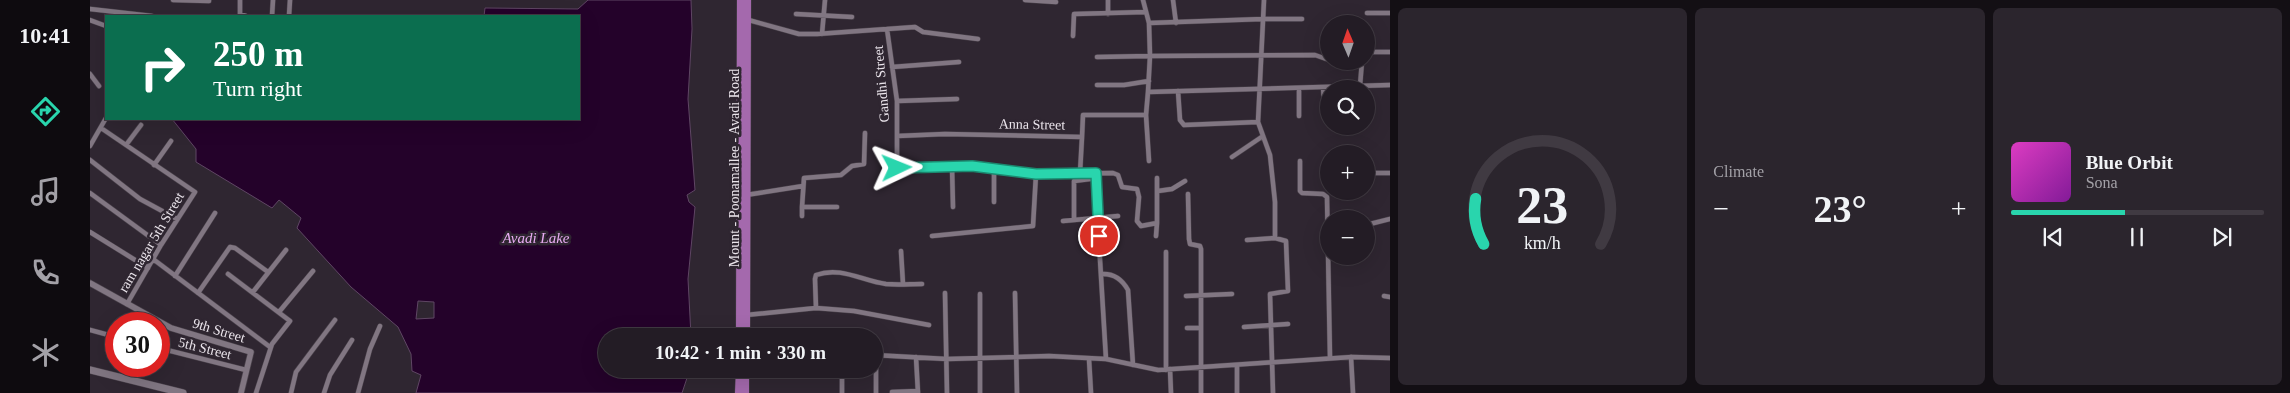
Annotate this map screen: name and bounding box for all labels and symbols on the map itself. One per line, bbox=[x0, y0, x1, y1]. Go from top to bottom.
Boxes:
north arrow bbox=[1320, 15, 1375, 70]
street label: Gandhi Street bbox=[871, 45, 892, 123]
street label: Mount - Poonamallee - Avadi Road bbox=[727, 69, 742, 267]
street label: Anna Street bbox=[999, 116, 1065, 133]
position arrow bbox=[870, 141, 922, 193]
street label: ram nagar 5th Street bbox=[116, 189, 187, 295]
pin bbox=[1078, 215, 1120, 257]
water label: Avadi Lake bbox=[501, 230, 570, 246]
speed limit sign: 30 bbox=[105, 312, 170, 377]
street label: 9th Street bbox=[191, 315, 247, 346]
street label: 5th Street bbox=[177, 335, 233, 362]

